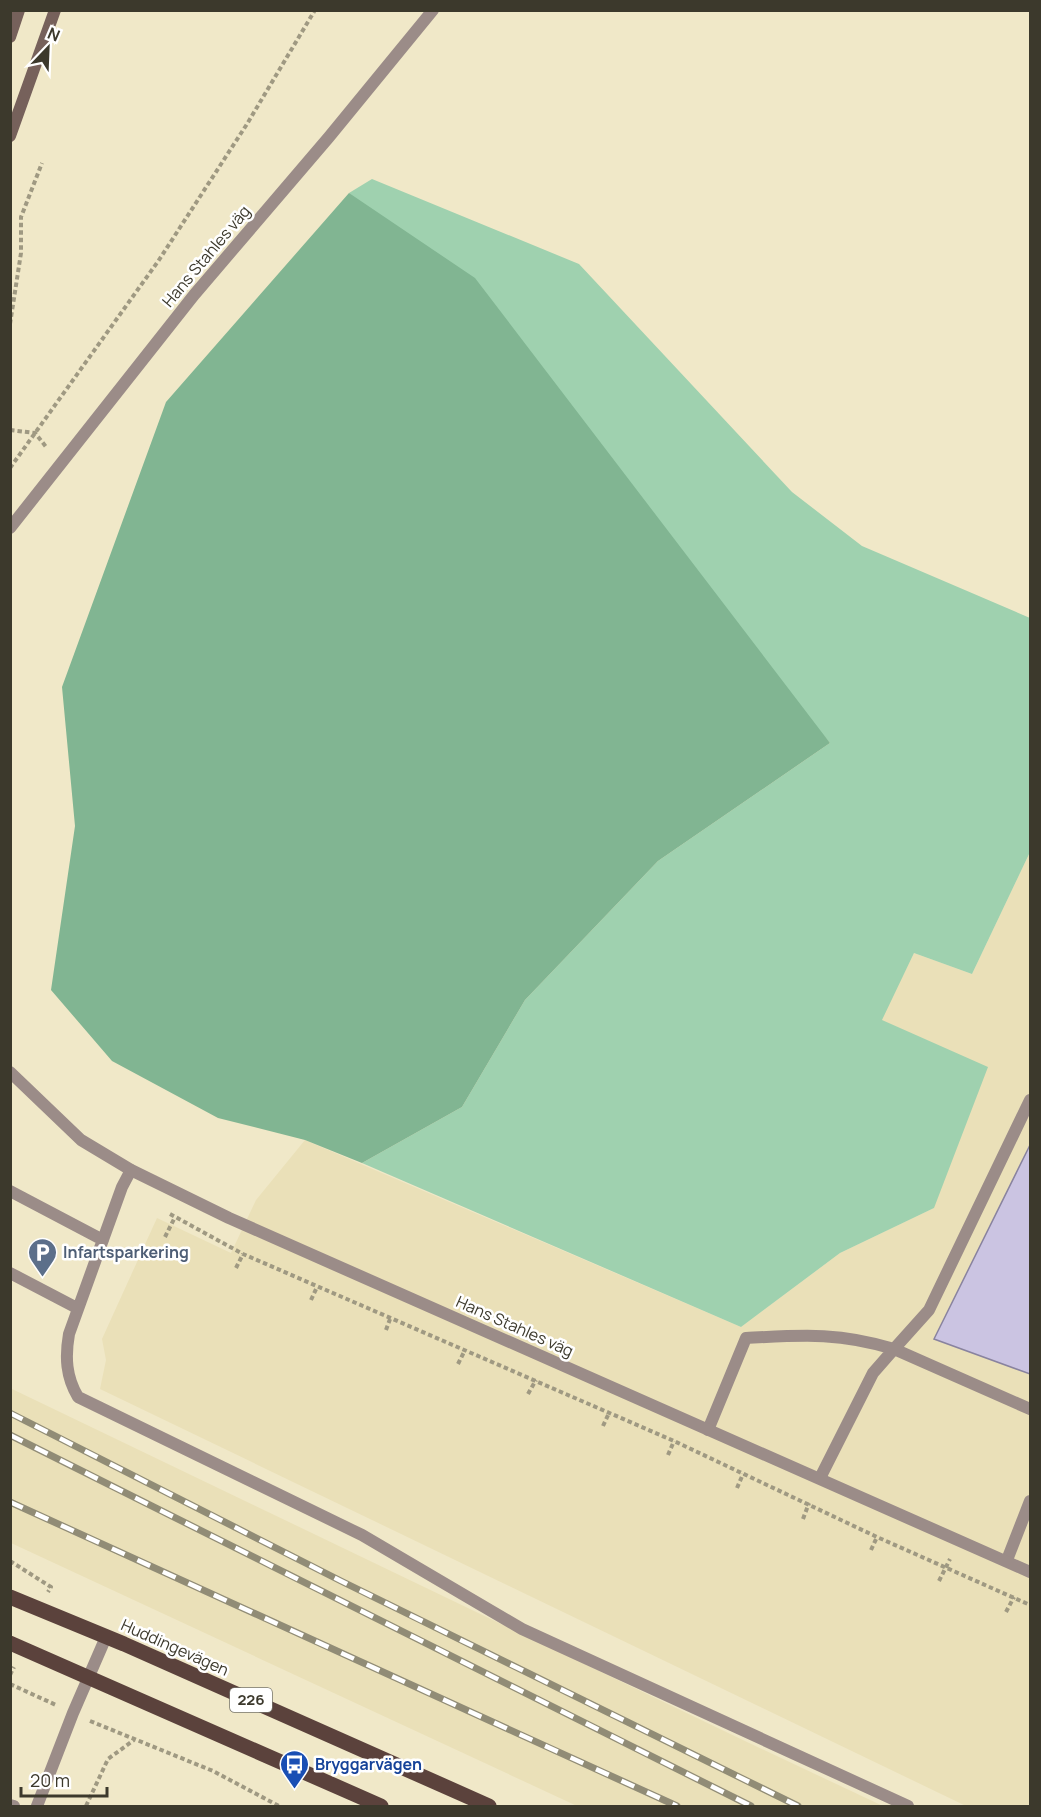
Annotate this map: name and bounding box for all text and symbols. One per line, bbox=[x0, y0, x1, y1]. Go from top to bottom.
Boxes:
north arrow bbox=[18, 18, 78, 78]
text: N bbox=[44, 22, 63, 47]
street label: Hans Stahles väg bbox=[157, 201, 255, 311]
parking icon: Infartsparkering bbox=[26, 1236, 58, 1278]
place label: Infartsparkering bbox=[63, 1241, 189, 1263]
street label: Hans Stahles väg bbox=[453, 1290, 577, 1362]
street label: Huddingevägen bbox=[118, 1613, 232, 1681]
road number: 226 bbox=[230, 1688, 272, 1712]
bus stop icon: Bryggarvägen bbox=[278, 1748, 310, 1790]
place label: Bryggarvägen bbox=[315, 1753, 422, 1775]
scale bar bbox=[21, 1760, 106, 1798]
text: 20 m bbox=[30, 1768, 70, 1792]

